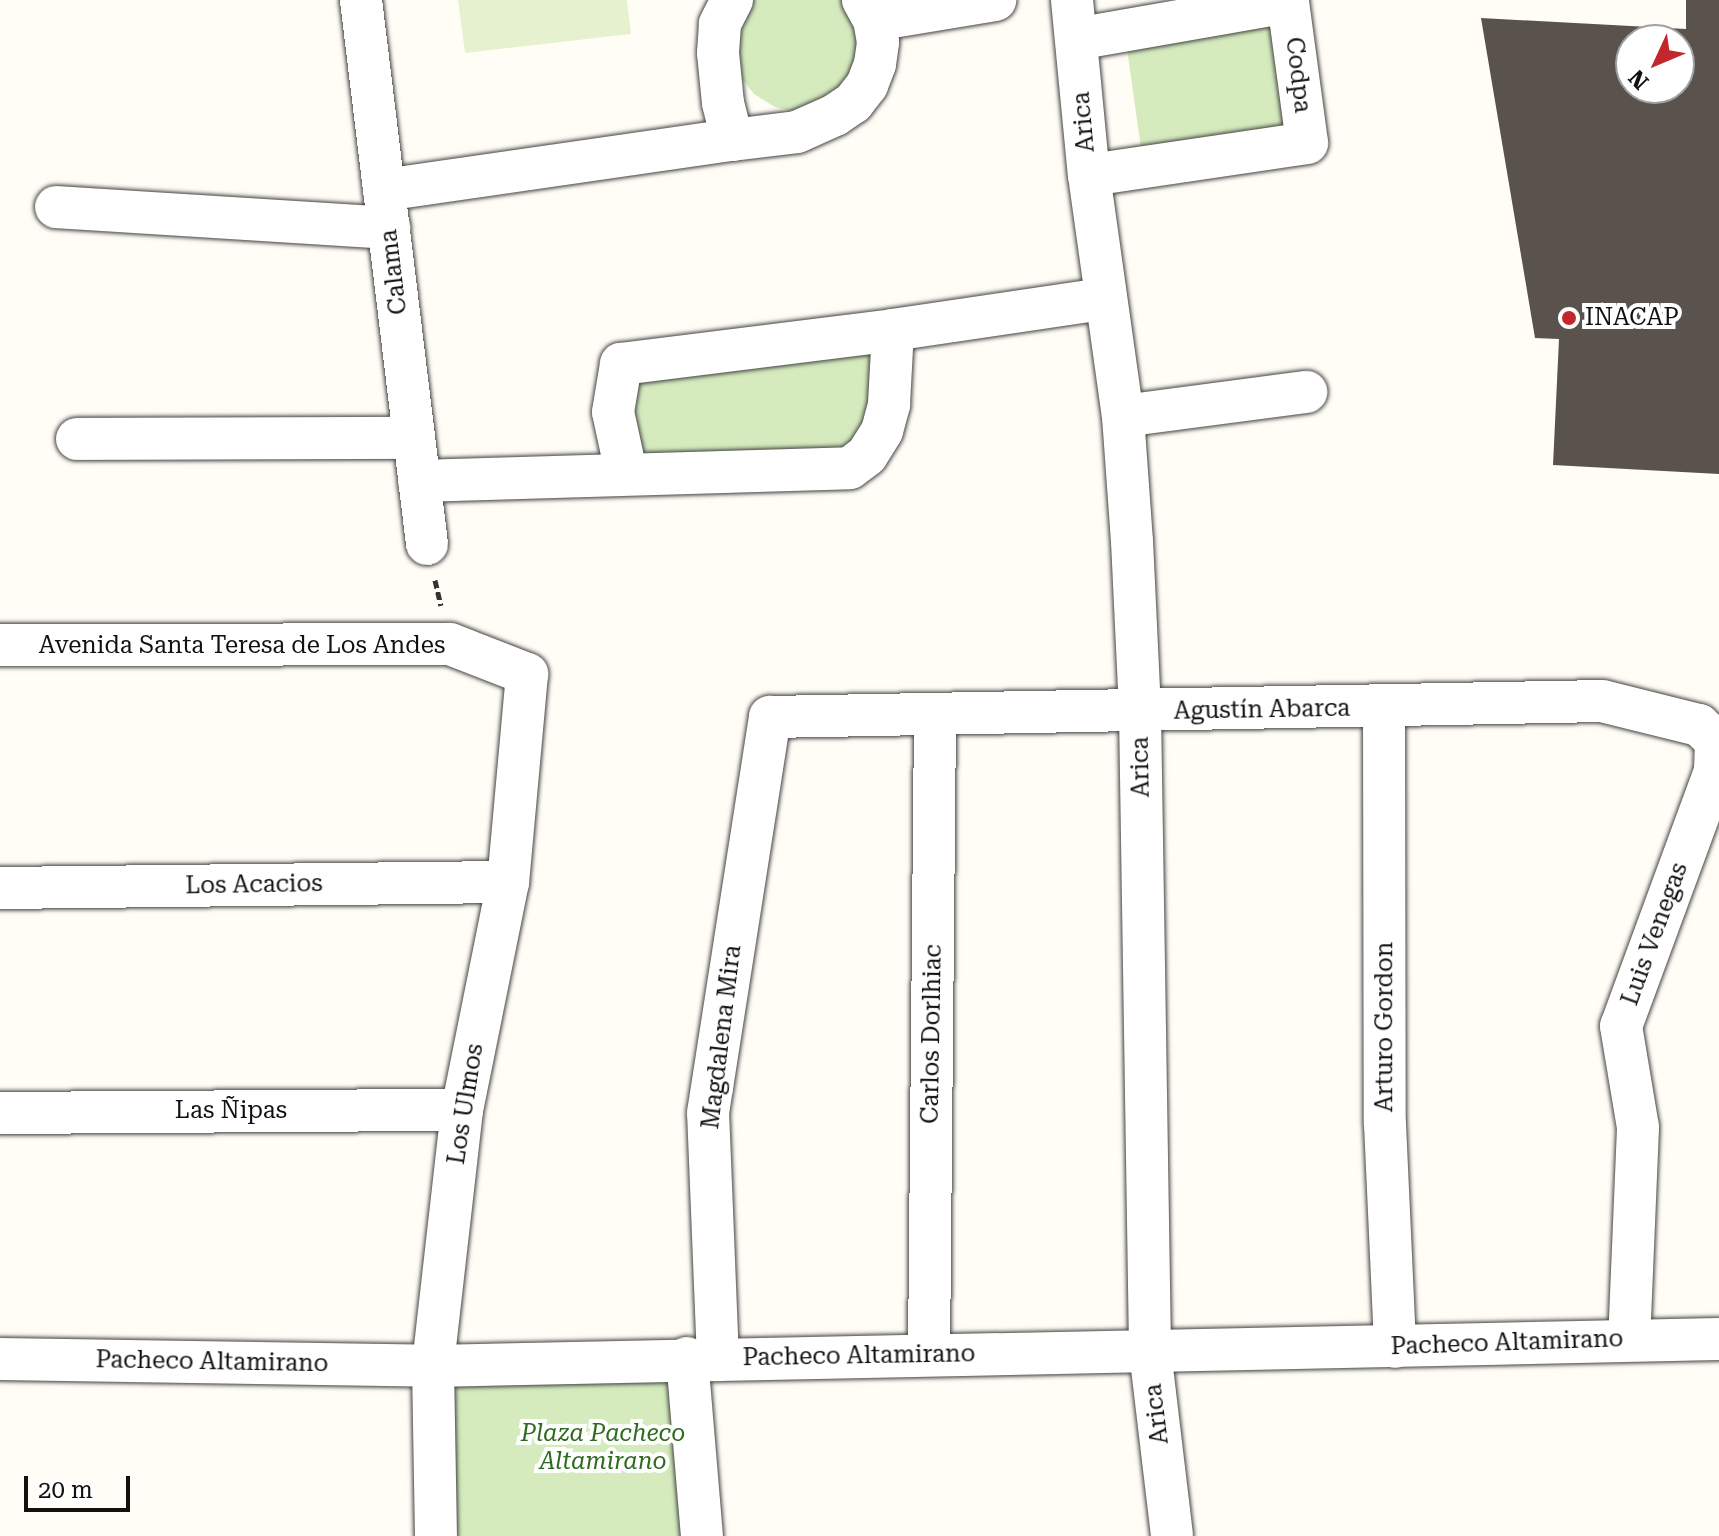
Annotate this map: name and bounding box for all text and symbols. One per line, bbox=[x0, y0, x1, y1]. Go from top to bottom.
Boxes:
north arrow bbox=[1615, 24, 1695, 104]
street label: Codpa bbox=[1279, 36, 1317, 114]
text: N bbox=[1624, 65, 1654, 94]
street label: Arica bbox=[1067, 91, 1101, 153]
street label: Calama bbox=[374, 228, 414, 316]
place label: INACAP bbox=[1585, 304, 1679, 332]
marker: INACAP bbox=[1560, 309, 1578, 327]
street label: Avenida Santa Teresa de Los Andes bbox=[39, 632, 445, 660]
street label: Agustín Abarca bbox=[1173, 694, 1351, 726]
street label: Arica bbox=[1126, 736, 1156, 798]
street label: Luis Venegas bbox=[1616, 859, 1694, 1009]
street label: Los Acacios bbox=[185, 869, 323, 901]
street label: Arturo Gordon bbox=[1371, 942, 1399, 1112]
street label: Magdalena Mira bbox=[696, 943, 748, 1131]
street label: Carlos Dorlhiac bbox=[916, 944, 948, 1124]
street label: Los Ulmos bbox=[442, 1042, 490, 1166]
street label: Las Ñipas bbox=[175, 1097, 287, 1125]
street label: Pacheco Altamirano bbox=[1390, 1325, 1624, 1361]
street label: Pacheco Altamirano bbox=[742, 1340, 976, 1372]
street label: Pacheco Altamirano bbox=[95, 1346, 329, 1378]
street label: Arica bbox=[1139, 1382, 1175, 1446]
park label: Plaza Pacheco Altamirano bbox=[521, 1420, 685, 1476]
scale bar bbox=[28, 1460, 134, 1510]
text: 20 m bbox=[38, 1476, 93, 1504]

